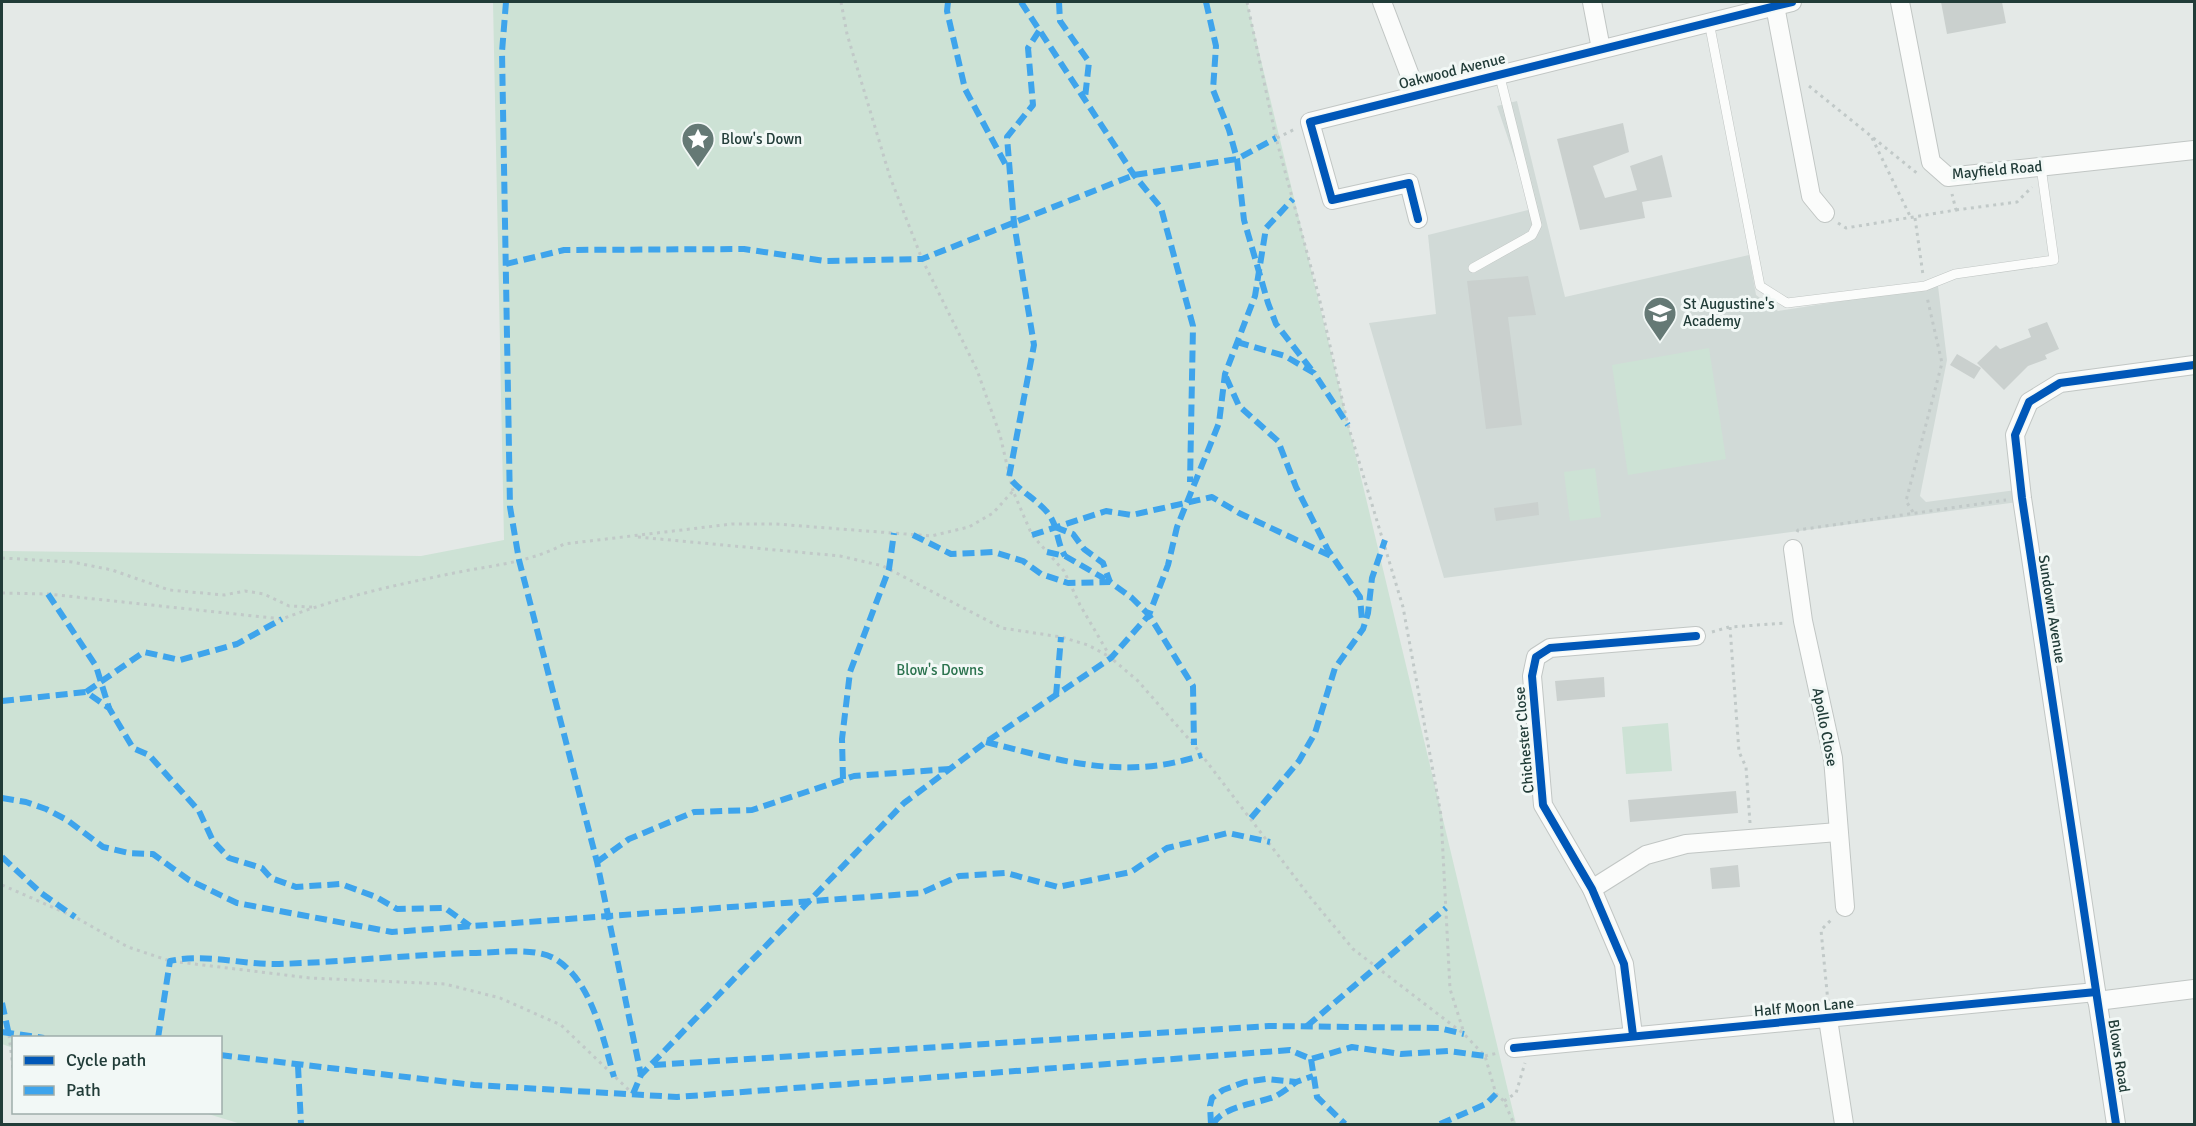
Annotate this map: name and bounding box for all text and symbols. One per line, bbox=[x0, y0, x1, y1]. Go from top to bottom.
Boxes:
street label: Oakwood Avenue bbox=[1397, 49, 1507, 93]
place icon: Blow's Down bbox=[680, 121, 716, 168]
place label: Blow's Down bbox=[721, 130, 802, 148]
street label: Mayfield Road bbox=[1951, 157, 2043, 183]
school or university icon: St Augustine's Academy bbox=[1642, 295, 1678, 342]
place label: St Augustine's Academy bbox=[1683, 295, 1775, 330]
street label: Sundown Avenue bbox=[2035, 553, 2069, 665]
park label: Blow's Downs bbox=[896, 661, 984, 679]
street label: Chichester Close bbox=[1510, 686, 1538, 794]
street label: Apollo Close bbox=[1809, 686, 1841, 768]
street label: Half Moon Lane bbox=[1753, 994, 1855, 1020]
street label: Blows Road bbox=[2104, 1018, 2134, 1094]
legend bbox=[12, 1036, 222, 1114]
text: Cycle path bbox=[66, 1049, 146, 1071]
text: Path bbox=[66, 1079, 101, 1101]

